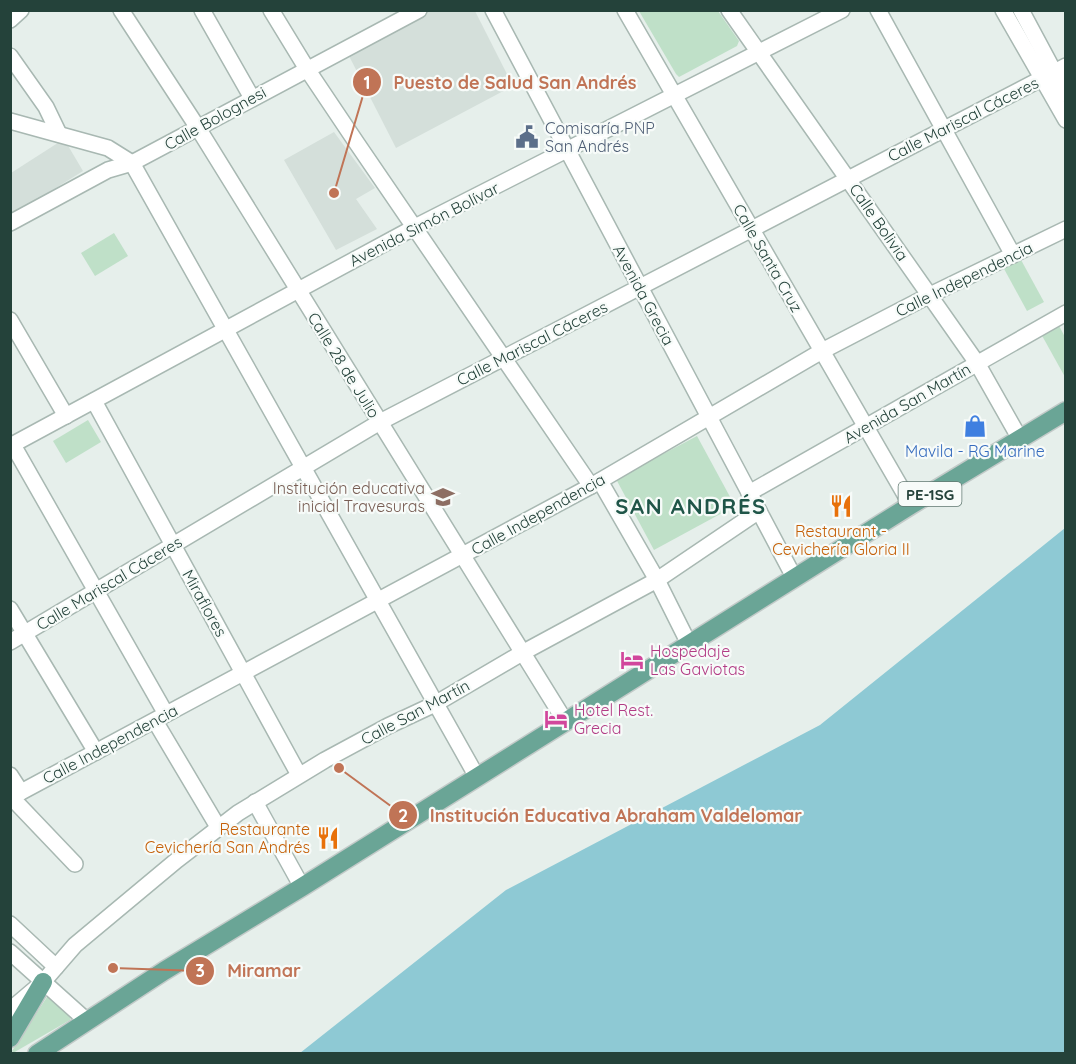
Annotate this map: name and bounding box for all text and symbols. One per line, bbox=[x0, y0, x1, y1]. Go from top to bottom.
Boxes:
callout: Puesto de Salud San Andrés bbox=[352, 64, 649, 100]
text: 1 bbox=[363, 71, 371, 94]
text: Puesto de Salud San Andrés bbox=[394, 71, 637, 94]
street label: Calle Mariscal Cáceres bbox=[884, 72, 1042, 166]
street label: Calle Bolognesi bbox=[161, 82, 269, 154]
place label: Comisaría PNP San Andrés bbox=[545, 118, 655, 156]
public building icon: Comisaría PNP San Andrés bbox=[514, 124, 540, 150]
street label: Avenida Simón Bolívar bbox=[346, 178, 502, 270]
street label: Calle Bolivia bbox=[845, 180, 913, 264]
street label: Calle Santa Cruz bbox=[729, 200, 807, 316]
street label: Calle Independencia bbox=[892, 237, 1036, 321]
street label: Avenida Grecia bbox=[609, 241, 679, 349]
street label: Calle Mariscal Cáceres bbox=[453, 296, 611, 390]
street label: Calle 28 de Julio bbox=[304, 308, 384, 422]
street label: Avenida San Martín bbox=[840, 359, 974, 447]
shop icon: Mavila - RG Marine bbox=[962, 413, 988, 439]
place label: Mavila - RG Marine bbox=[905, 441, 1045, 461]
street label: Calle Independencia bbox=[468, 469, 608, 559]
place label: Institución educativa inicial Travesuras bbox=[273, 478, 425, 516]
road number: PE-1SG bbox=[898, 482, 962, 506]
school or university icon: Institución educativa inicial Travesuras bbox=[430, 484, 456, 510]
district label: SAN ANDRÉS bbox=[615, 492, 767, 520]
restaurant icon: Restaurant - Cevichería Gloria II bbox=[828, 493, 854, 519]
place label: Restaurant - Cevichería Gloria II bbox=[772, 521, 910, 559]
street label: Calle Mariscal Cáceres bbox=[32, 532, 186, 634]
street label: Miraflores bbox=[178, 566, 232, 640]
place label: Hospedaje Las Gaviotas bbox=[650, 641, 745, 679]
hotel icon: Hospedaje Las Gaviotas bbox=[619, 647, 645, 673]
street label: Calle San Martín bbox=[357, 675, 473, 749]
street label: Calle Independencia bbox=[39, 700, 181, 788]
place label: Hotel Rest. Grecia bbox=[574, 700, 653, 738]
hotel icon: Hotel Rest. Grecia bbox=[543, 706, 569, 732]
callout: Institución Educativa Abraham Valdelomar bbox=[388, 797, 814, 833]
text: 2 bbox=[398, 804, 408, 827]
text: Institución Educativa Abraham Valdelomar bbox=[430, 804, 802, 827]
place label: Restaurante Cevichería San Andrés bbox=[145, 819, 310, 857]
restaurant icon: Restaurante Cevichería San Andrés bbox=[315, 825, 341, 851]
callout: Miramar bbox=[185, 953, 312, 989]
text: 3 bbox=[195, 959, 205, 982]
text: Miramar bbox=[227, 959, 301, 982]

